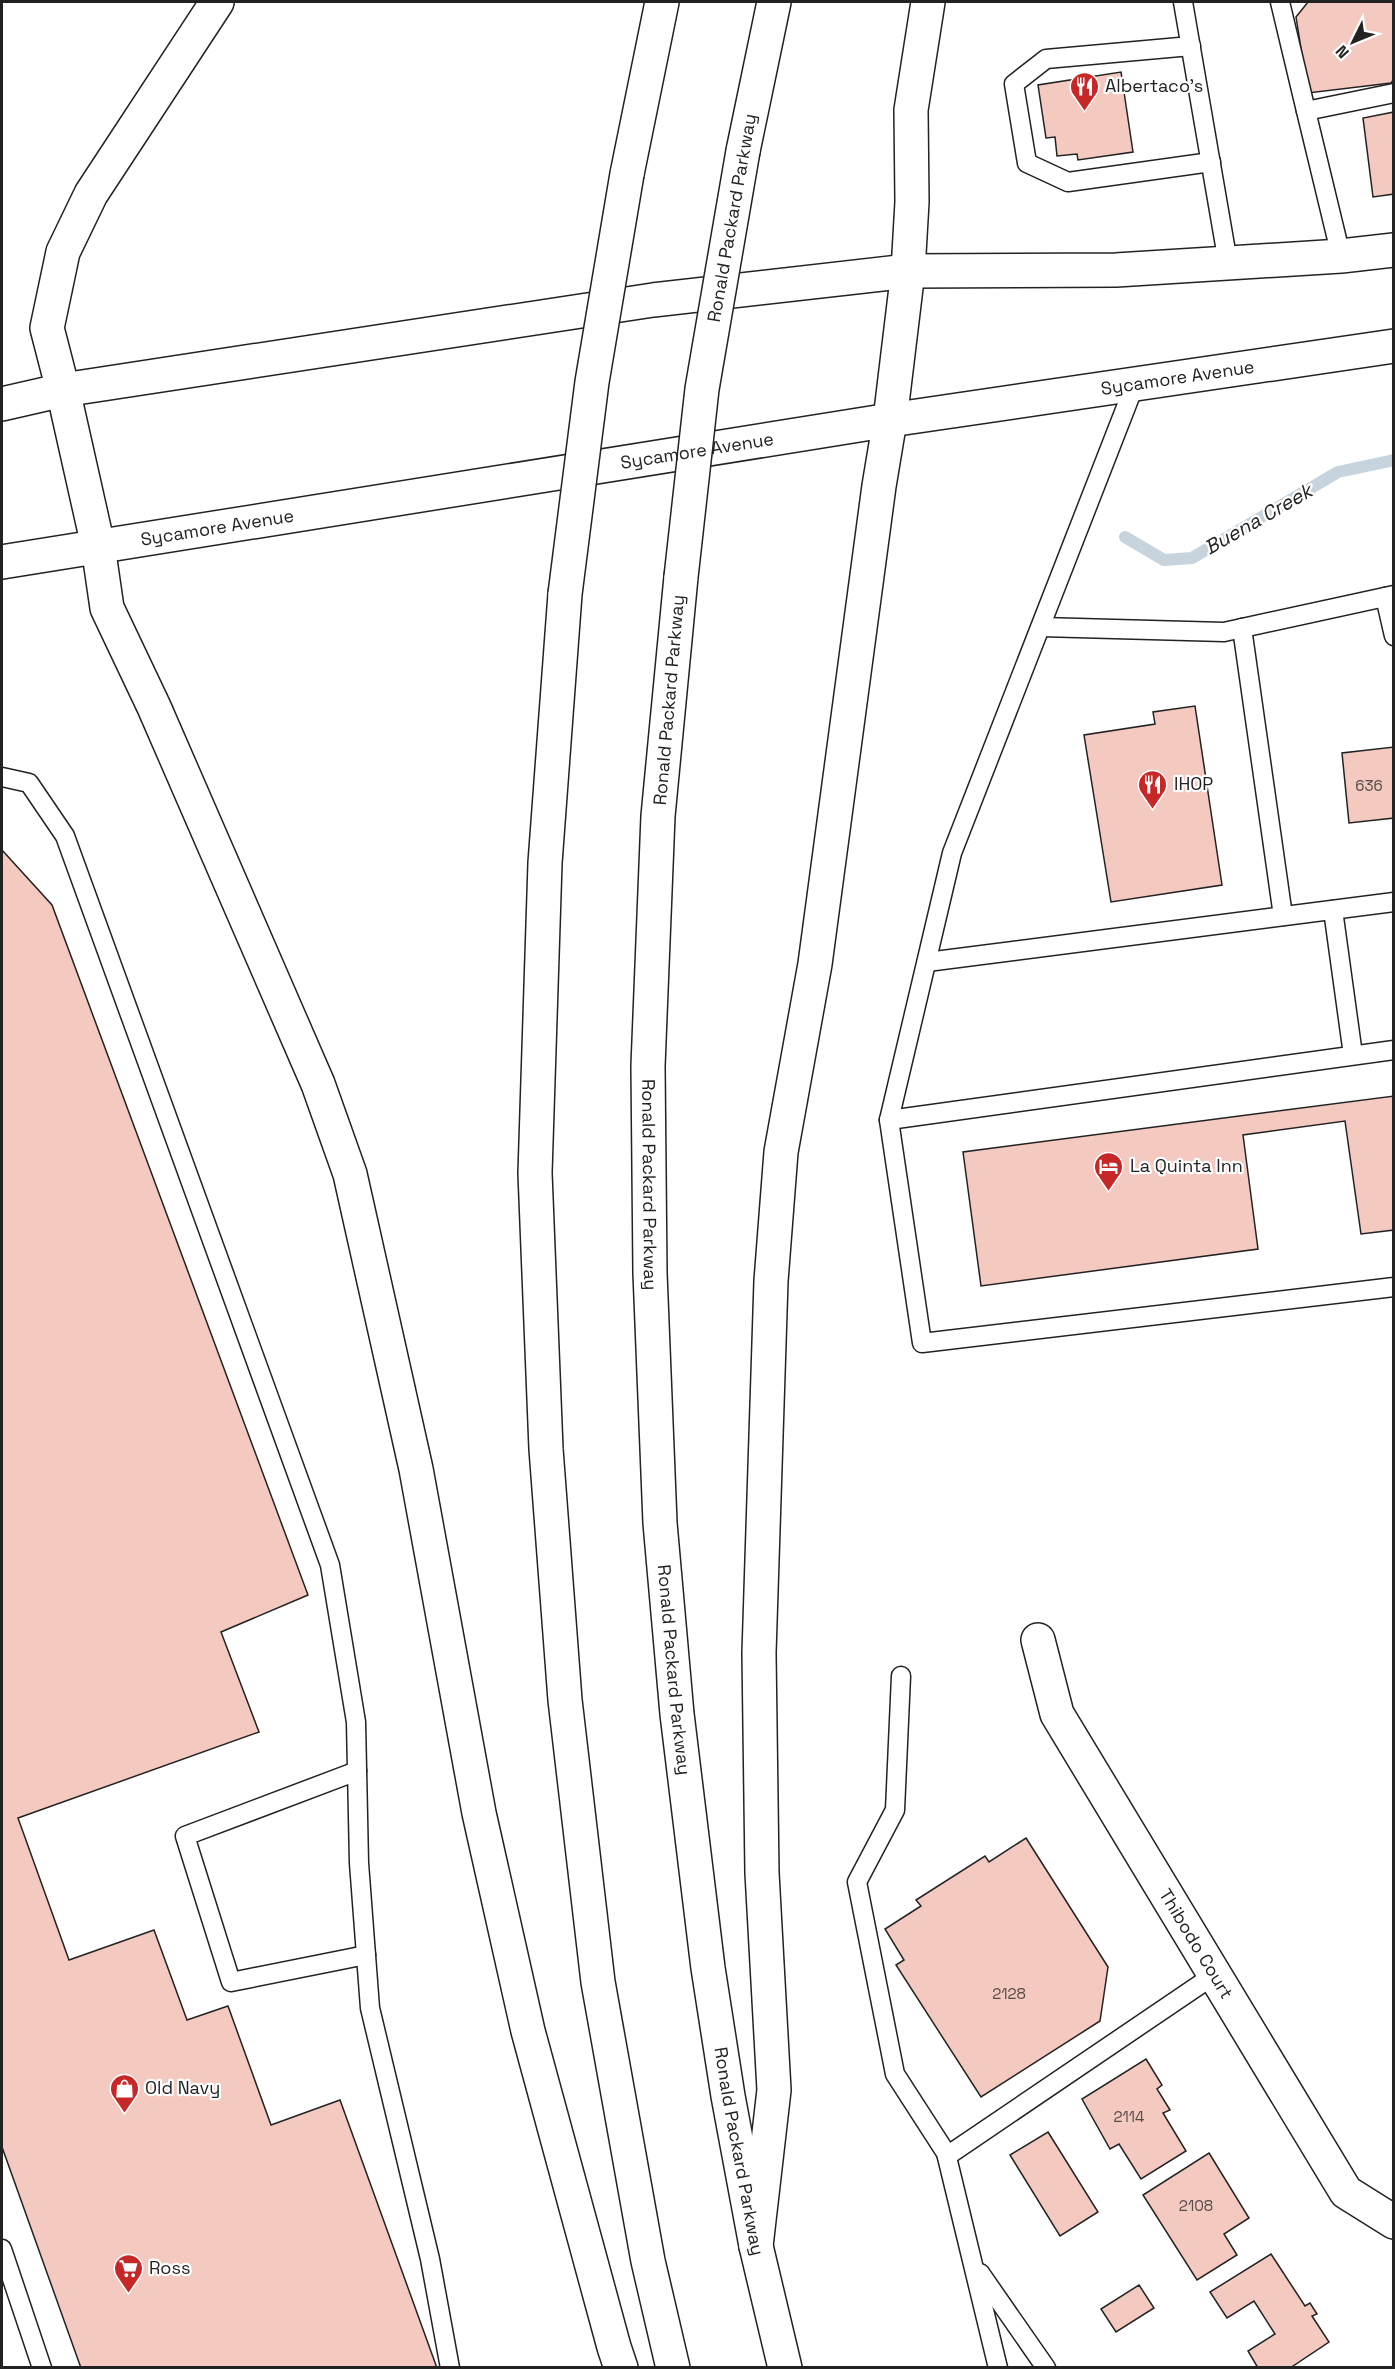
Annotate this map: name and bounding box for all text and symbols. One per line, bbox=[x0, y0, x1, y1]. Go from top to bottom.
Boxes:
north arrow bbox=[1323, 12, 1383, 72]
text: N bbox=[1331, 41, 1354, 63]
restaurant icon: Albertaco's bbox=[1068, 70, 1100, 112]
place label: Albertaco's bbox=[1105, 74, 1203, 97]
street label: Ronald Packard Parkway bbox=[702, 112, 761, 324]
street label: Sycamore Avenue bbox=[1099, 355, 1256, 400]
street label: Sycamore Avenue bbox=[619, 427, 775, 474]
water label: Buena Creek bbox=[1199, 476, 1319, 560]
street label: Sycamore Avenue bbox=[139, 503, 295, 551]
street label: Ronald Packard Parkway bbox=[648, 594, 689, 806]
restaurant icon: IHOP bbox=[1137, 768, 1169, 810]
place label: IHOP bbox=[1174, 772, 1213, 795]
house number: 636 bbox=[1355, 776, 1383, 795]
street label: Ronald Packard Parkway bbox=[637, 1079, 663, 1291]
hotel icon: La Quinta Inn bbox=[1093, 1150, 1125, 1192]
place label: La Quinta Inn bbox=[1130, 1154, 1243, 1177]
street label: Ronald Packard Parkway bbox=[653, 1564, 696, 1776]
street label: Thibodo Court bbox=[1154, 1884, 1239, 2003]
house number: 2128 bbox=[992, 1984, 1026, 2003]
street label: Ronald Packard Parkway bbox=[709, 2045, 770, 2258]
shop icon: Old Navy bbox=[108, 2072, 140, 2114]
place label: Old Navy bbox=[145, 2076, 220, 2099]
house number: 2114 bbox=[1114, 2107, 1144, 2126]
house number: 2108 bbox=[1179, 2196, 1213, 2215]
supermarket icon: Ross bbox=[112, 2252, 144, 2294]
place label: Ross bbox=[149, 2256, 190, 2279]

